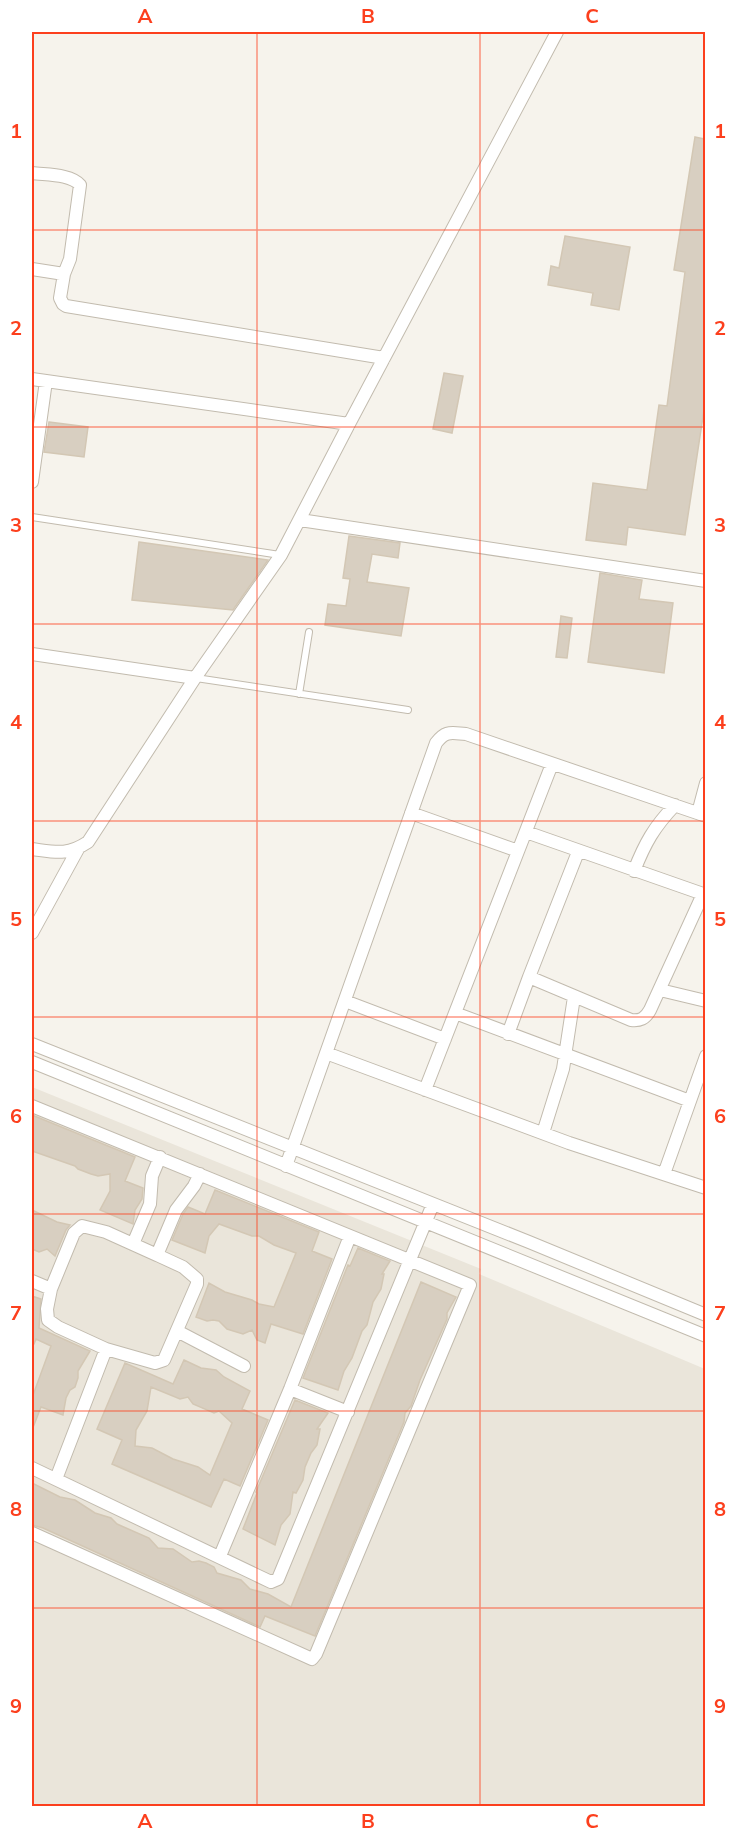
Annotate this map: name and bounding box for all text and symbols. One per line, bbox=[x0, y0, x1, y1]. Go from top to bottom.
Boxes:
text: A bbox=[138, 3, 153, 28]
text: B bbox=[361, 3, 375, 28]
text: C bbox=[585, 3, 599, 28]
text: 1 bbox=[10, 118, 22, 143]
text: 1 bbox=[714, 118, 726, 143]
text: 2 bbox=[10, 315, 22, 340]
text: 2 bbox=[714, 315, 726, 340]
text: 3 bbox=[10, 512, 22, 537]
text: 3 bbox=[714, 512, 726, 537]
text: 4 bbox=[10, 709, 22, 734]
text: 4 bbox=[714, 709, 726, 734]
text: 5 bbox=[10, 906, 22, 931]
text: 5 bbox=[714, 906, 726, 931]
text: 6 bbox=[10, 1103, 22, 1128]
text: 6 bbox=[714, 1103, 726, 1128]
text: 7 bbox=[10, 1300, 22, 1325]
text: 7 bbox=[714, 1300, 726, 1325]
text: 8 bbox=[10, 1496, 22, 1521]
text: 8 bbox=[714, 1496, 726, 1521]
text: 9 bbox=[10, 1693, 22, 1718]
text: 9 bbox=[714, 1693, 726, 1718]
text: A bbox=[138, 1808, 153, 1833]
text: B bbox=[361, 1808, 375, 1833]
text: C bbox=[585, 1808, 599, 1833]

